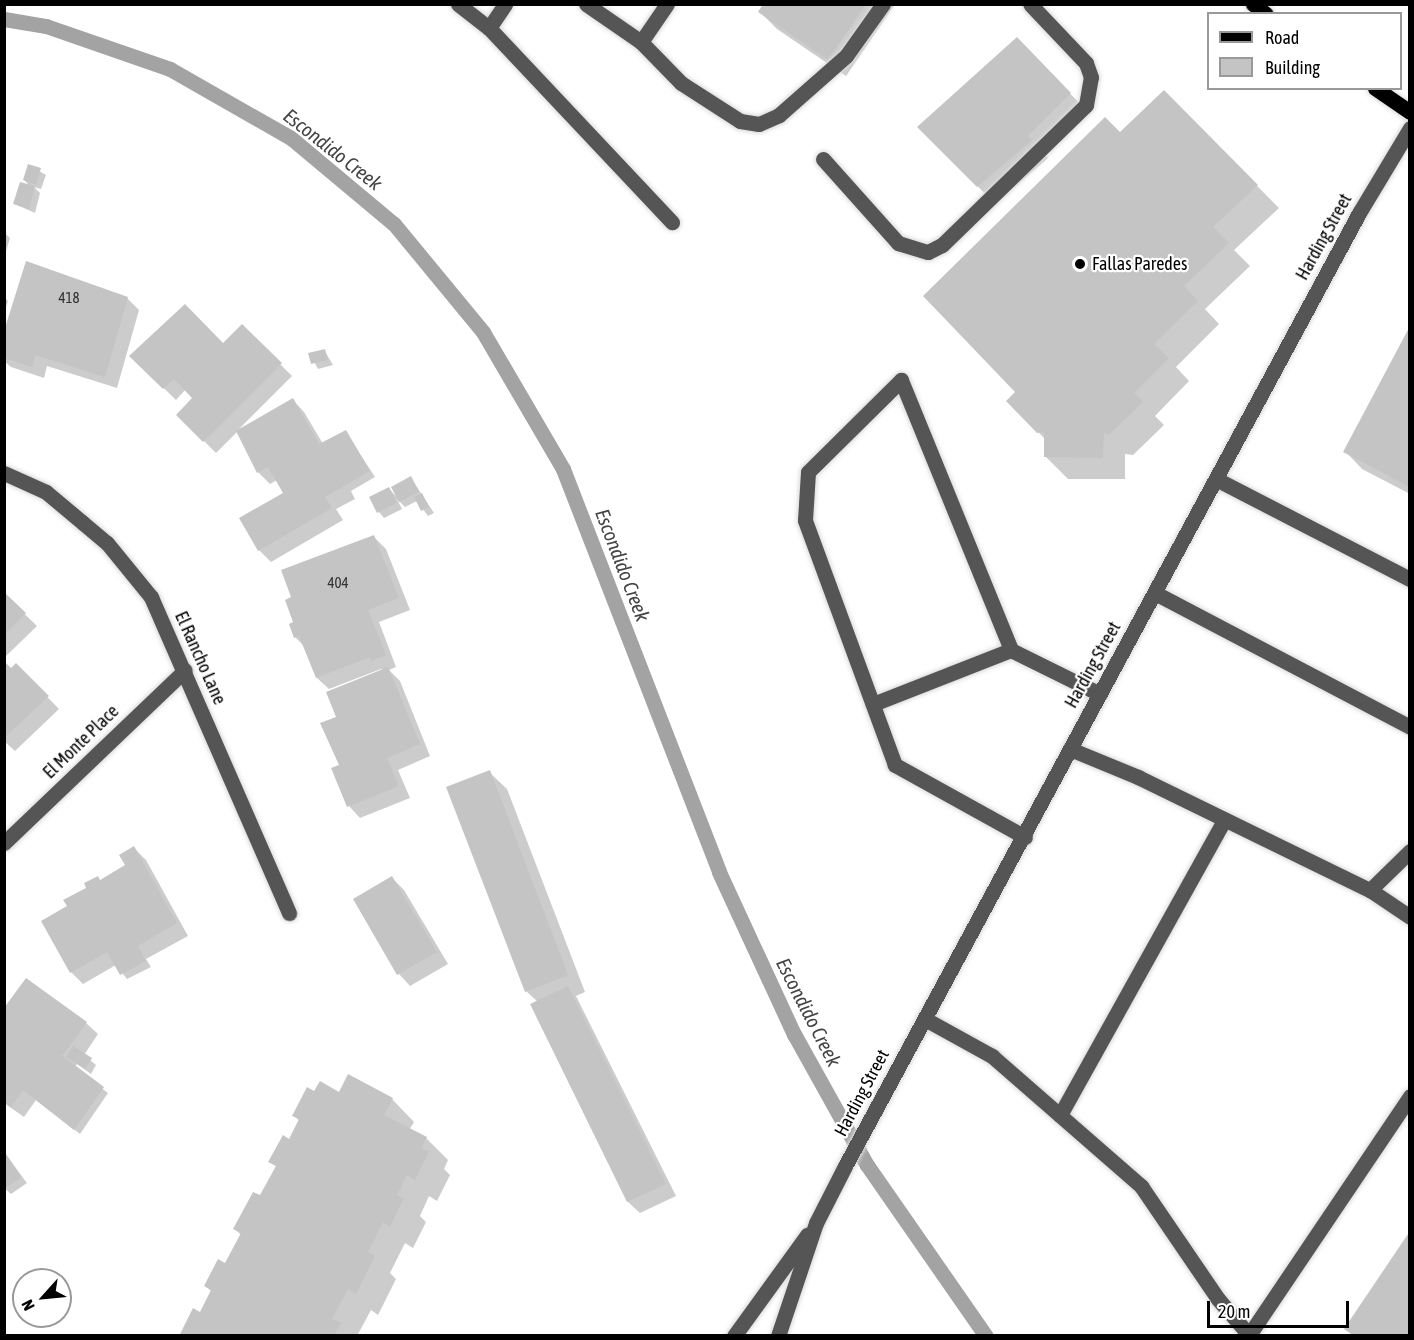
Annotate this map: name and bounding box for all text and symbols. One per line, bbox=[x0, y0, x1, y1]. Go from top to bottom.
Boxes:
legend bbox=[1207, 12, 1402, 90]
text: Road bbox=[1265, 27, 1299, 48]
text: Building bbox=[1265, 57, 1320, 78]
water label: Escondido Creek bbox=[279, 103, 387, 195]
street label: Harding Street bbox=[1291, 190, 1357, 284]
place label: Fallas Paredes bbox=[1092, 253, 1187, 275]
marker: Fallas Paredes bbox=[1073, 257, 1087, 271]
house number: 418 bbox=[58, 289, 80, 307]
water label: Escondido Creek bbox=[591, 505, 655, 625]
house number: 404 bbox=[327, 574, 349, 592]
street label: El Rancho Lane bbox=[170, 608, 230, 708]
street label: Harding Street bbox=[1060, 618, 1126, 712]
street label: El Monte Place bbox=[39, 701, 123, 783]
water label: Escondido Creek bbox=[771, 954, 847, 1070]
street label: Harding Street bbox=[830, 1046, 894, 1140]
north arrow bbox=[12, 1268, 72, 1328]
scale bar bbox=[1210, 1289, 1352, 1327]
text: N bbox=[18, 1297, 38, 1314]
text: 20 m bbox=[1218, 1301, 1250, 1322]

